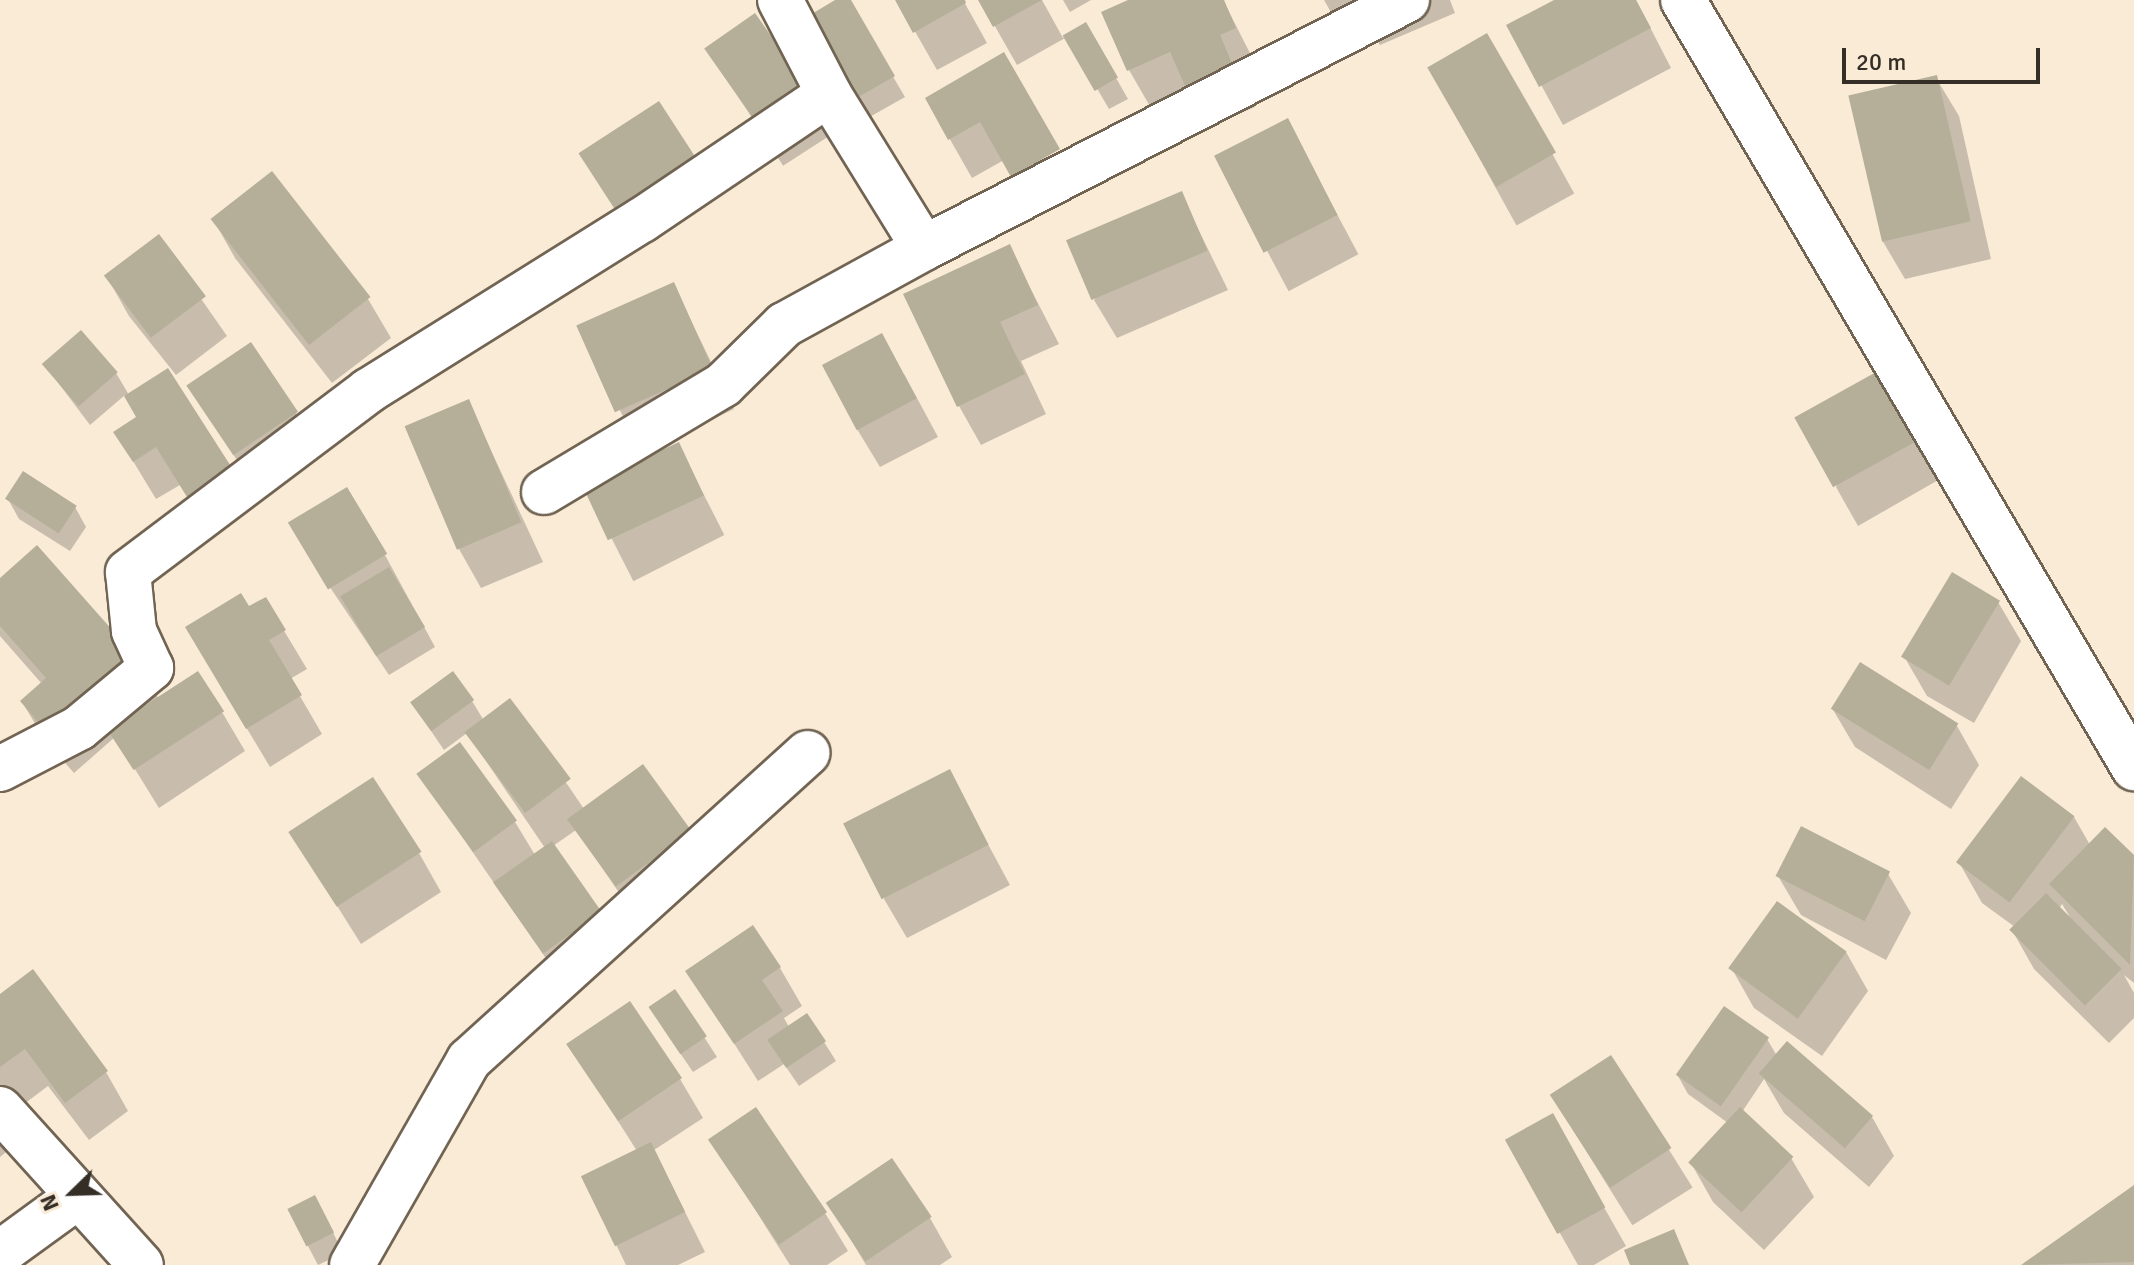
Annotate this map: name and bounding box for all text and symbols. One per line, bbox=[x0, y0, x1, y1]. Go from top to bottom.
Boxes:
scale bar bbox=[1846, 32, 2044, 82]
text: 20 m bbox=[1856, 47, 1906, 77]
north arrow bbox=[32, 1153, 112, 1233]
text: N bbox=[34, 1190, 65, 1215]

